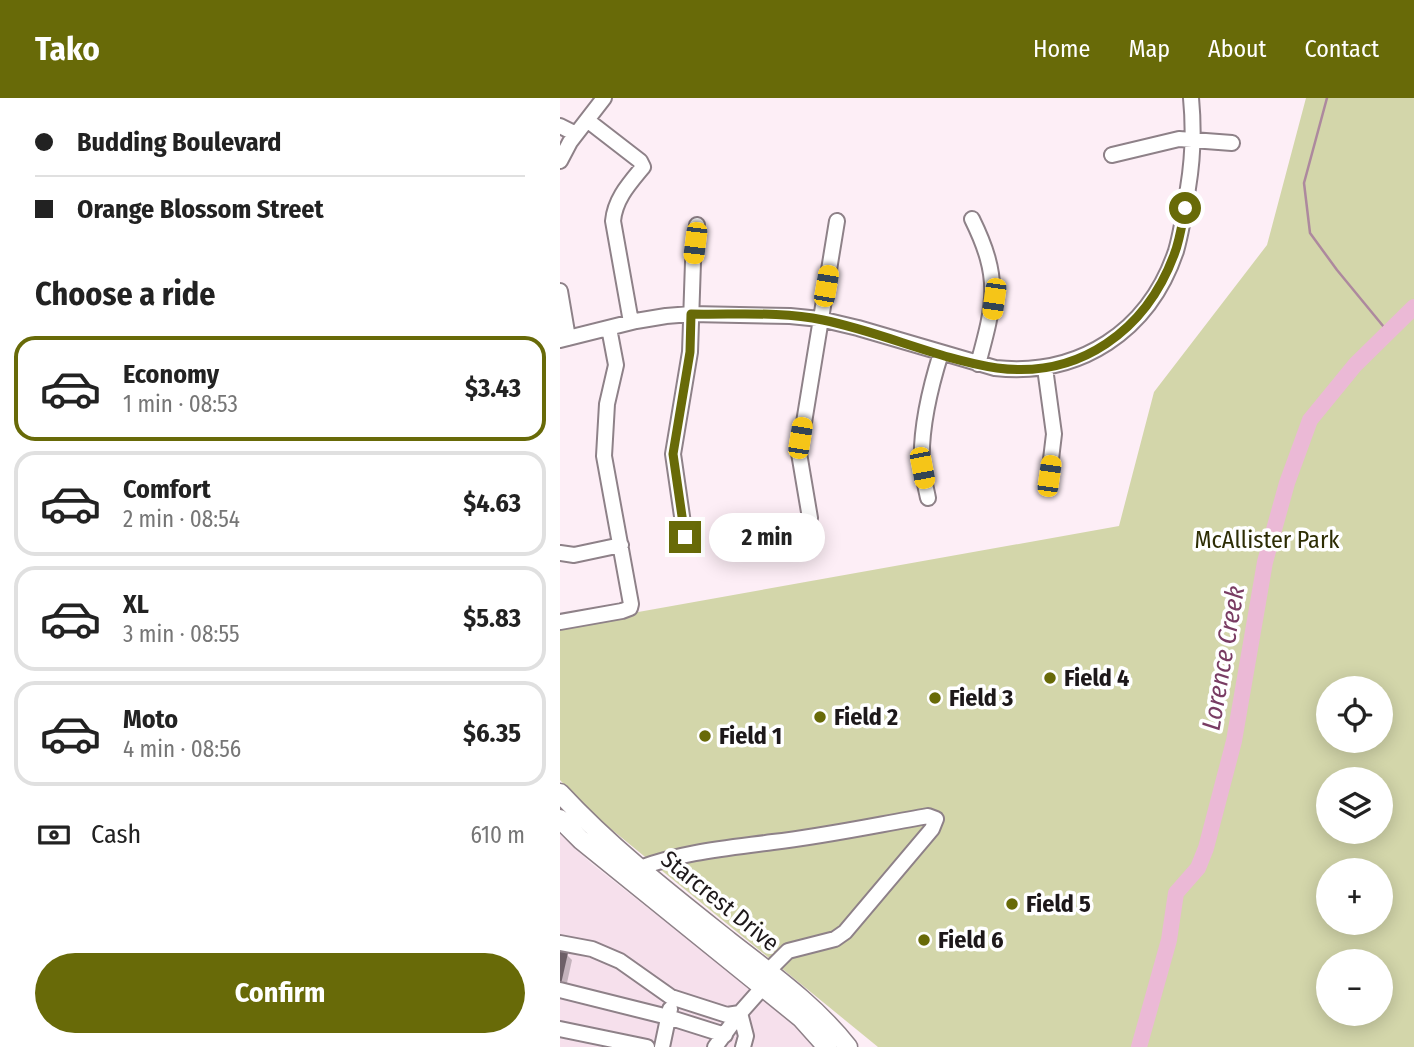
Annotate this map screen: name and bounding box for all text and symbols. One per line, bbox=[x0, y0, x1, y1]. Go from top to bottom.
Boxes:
text: Tako bbox=[35, 29, 100, 69]
text: Home bbox=[1033, 35, 1090, 63]
text: Map bbox=[1128, 35, 1170, 63]
text: About bbox=[1208, 35, 1266, 63]
text: Contact bbox=[1304, 35, 1379, 63]
text: Budding Boulevard bbox=[77, 127, 282, 158]
route start bbox=[1169, 192, 1201, 224]
text: Orange Blossom Street bbox=[77, 194, 324, 225]
car bbox=[683, 221, 708, 265]
car bbox=[813, 263, 840, 309]
text: Choose a ride bbox=[35, 275, 216, 313]
car bbox=[981, 277, 1008, 321]
icon: car bbox=[39, 357, 102, 420]
text: Economy bbox=[123, 359, 219, 390]
text: $3.43 bbox=[465, 373, 521, 404]
text: 1 min · 08:53 bbox=[123, 390, 238, 418]
car bbox=[787, 416, 814, 460]
car bbox=[908, 445, 937, 491]
car bbox=[1036, 454, 1063, 498]
icon: car bbox=[39, 472, 102, 535]
text: Comfort bbox=[123, 474, 211, 505]
text: $4.63 bbox=[463, 488, 521, 519]
text: 2 min · 08:54 bbox=[123, 505, 240, 533]
callout: 2 min bbox=[710, 512, 825, 562]
route end bbox=[669, 521, 701, 553]
text: 2 min bbox=[742, 523, 793, 551]
park label: McAllister Park bbox=[1195, 526, 1340, 554]
water label: Lorence Creek bbox=[1196, 583, 1251, 733]
icon: car bbox=[39, 587, 102, 650]
text: XL bbox=[123, 589, 149, 620]
text: $5.83 bbox=[463, 603, 521, 634]
text: 3 min · 08:55 bbox=[123, 620, 240, 648]
place label: Field 4 bbox=[1064, 664, 1129, 692]
marker: Field 4 bbox=[1042, 670, 1058, 686]
map controls bbox=[1316, 676, 1393, 1026]
button: locate bbox=[1316, 676, 1393, 753]
place label: Field 3 bbox=[949, 684, 1013, 712]
marker: Field 3 bbox=[927, 690, 943, 706]
icon: car bbox=[39, 702, 102, 765]
place label: Field 2 bbox=[834, 703, 898, 731]
text: Moto bbox=[123, 704, 178, 735]
marker: Field 2 bbox=[812, 709, 828, 725]
text: $6.35 bbox=[463, 718, 521, 749]
place label: Field 1 bbox=[719, 722, 782, 750]
marker: Field 1 bbox=[697, 728, 713, 744]
text: 4 min · 08:56 bbox=[123, 735, 241, 763]
button: layers bbox=[1316, 767, 1393, 844]
icon: cash bbox=[35, 816, 73, 854]
text: Cash bbox=[91, 819, 141, 850]
text: 610 m bbox=[471, 821, 525, 849]
street label: Starcrest Drive bbox=[655, 845, 785, 957]
button: + bbox=[1316, 858, 1393, 935]
place label: Field 5 bbox=[1026, 890, 1091, 918]
marker: Field 5 bbox=[1004, 896, 1020, 912]
place label: Field 6 bbox=[938, 926, 1003, 954]
marker: Field 6 bbox=[916, 932, 932, 948]
button: − bbox=[1316, 949, 1393, 1026]
button: Confirm bbox=[35, 953, 525, 1033]

